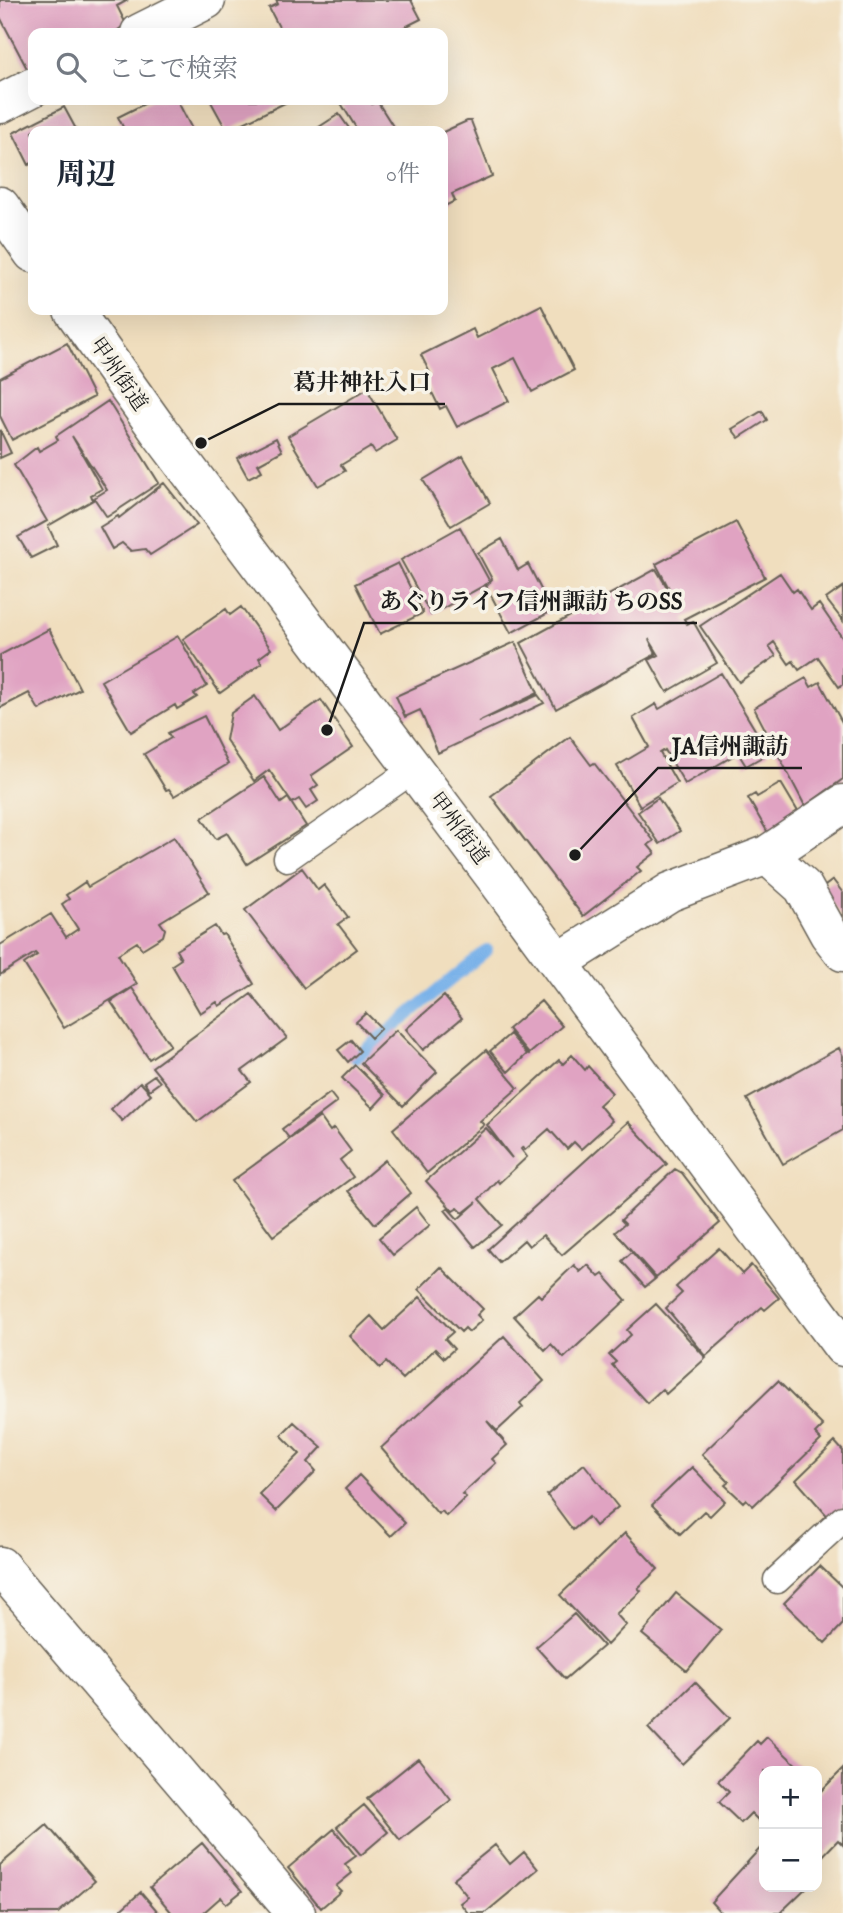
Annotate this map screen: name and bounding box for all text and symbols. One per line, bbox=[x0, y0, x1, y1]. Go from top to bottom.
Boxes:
search box bbox=[28, 28, 448, 105]
icon: search bbox=[52, 48, 90, 86]
text: ここで検索 bbox=[108, 53, 238, 86]
text: 周辺 bbox=[56, 157, 116, 195]
text: 0件 bbox=[386, 160, 420, 189]
street label: 甲州街道 bbox=[83, 333, 153, 417]
callout: 葛井神社入口 bbox=[279, 360, 445, 404]
text: 葛井神社入口 bbox=[293, 369, 431, 398]
callout: あぐりライフ信州諏訪 ちのSS bbox=[364, 579, 697, 623]
text: あぐりライフ信州諏訪 ちのSS bbox=[379, 588, 683, 617]
callout: JA信州諏訪 bbox=[658, 724, 802, 768]
text: JA信州諏訪 bbox=[669, 733, 788, 762]
street label: 甲州街道 bbox=[422, 787, 494, 871]
map controls bbox=[759, 1766, 822, 1892]
button: + bbox=[759, 1766, 822, 1829]
button: − bbox=[759, 1829, 822, 1892]

